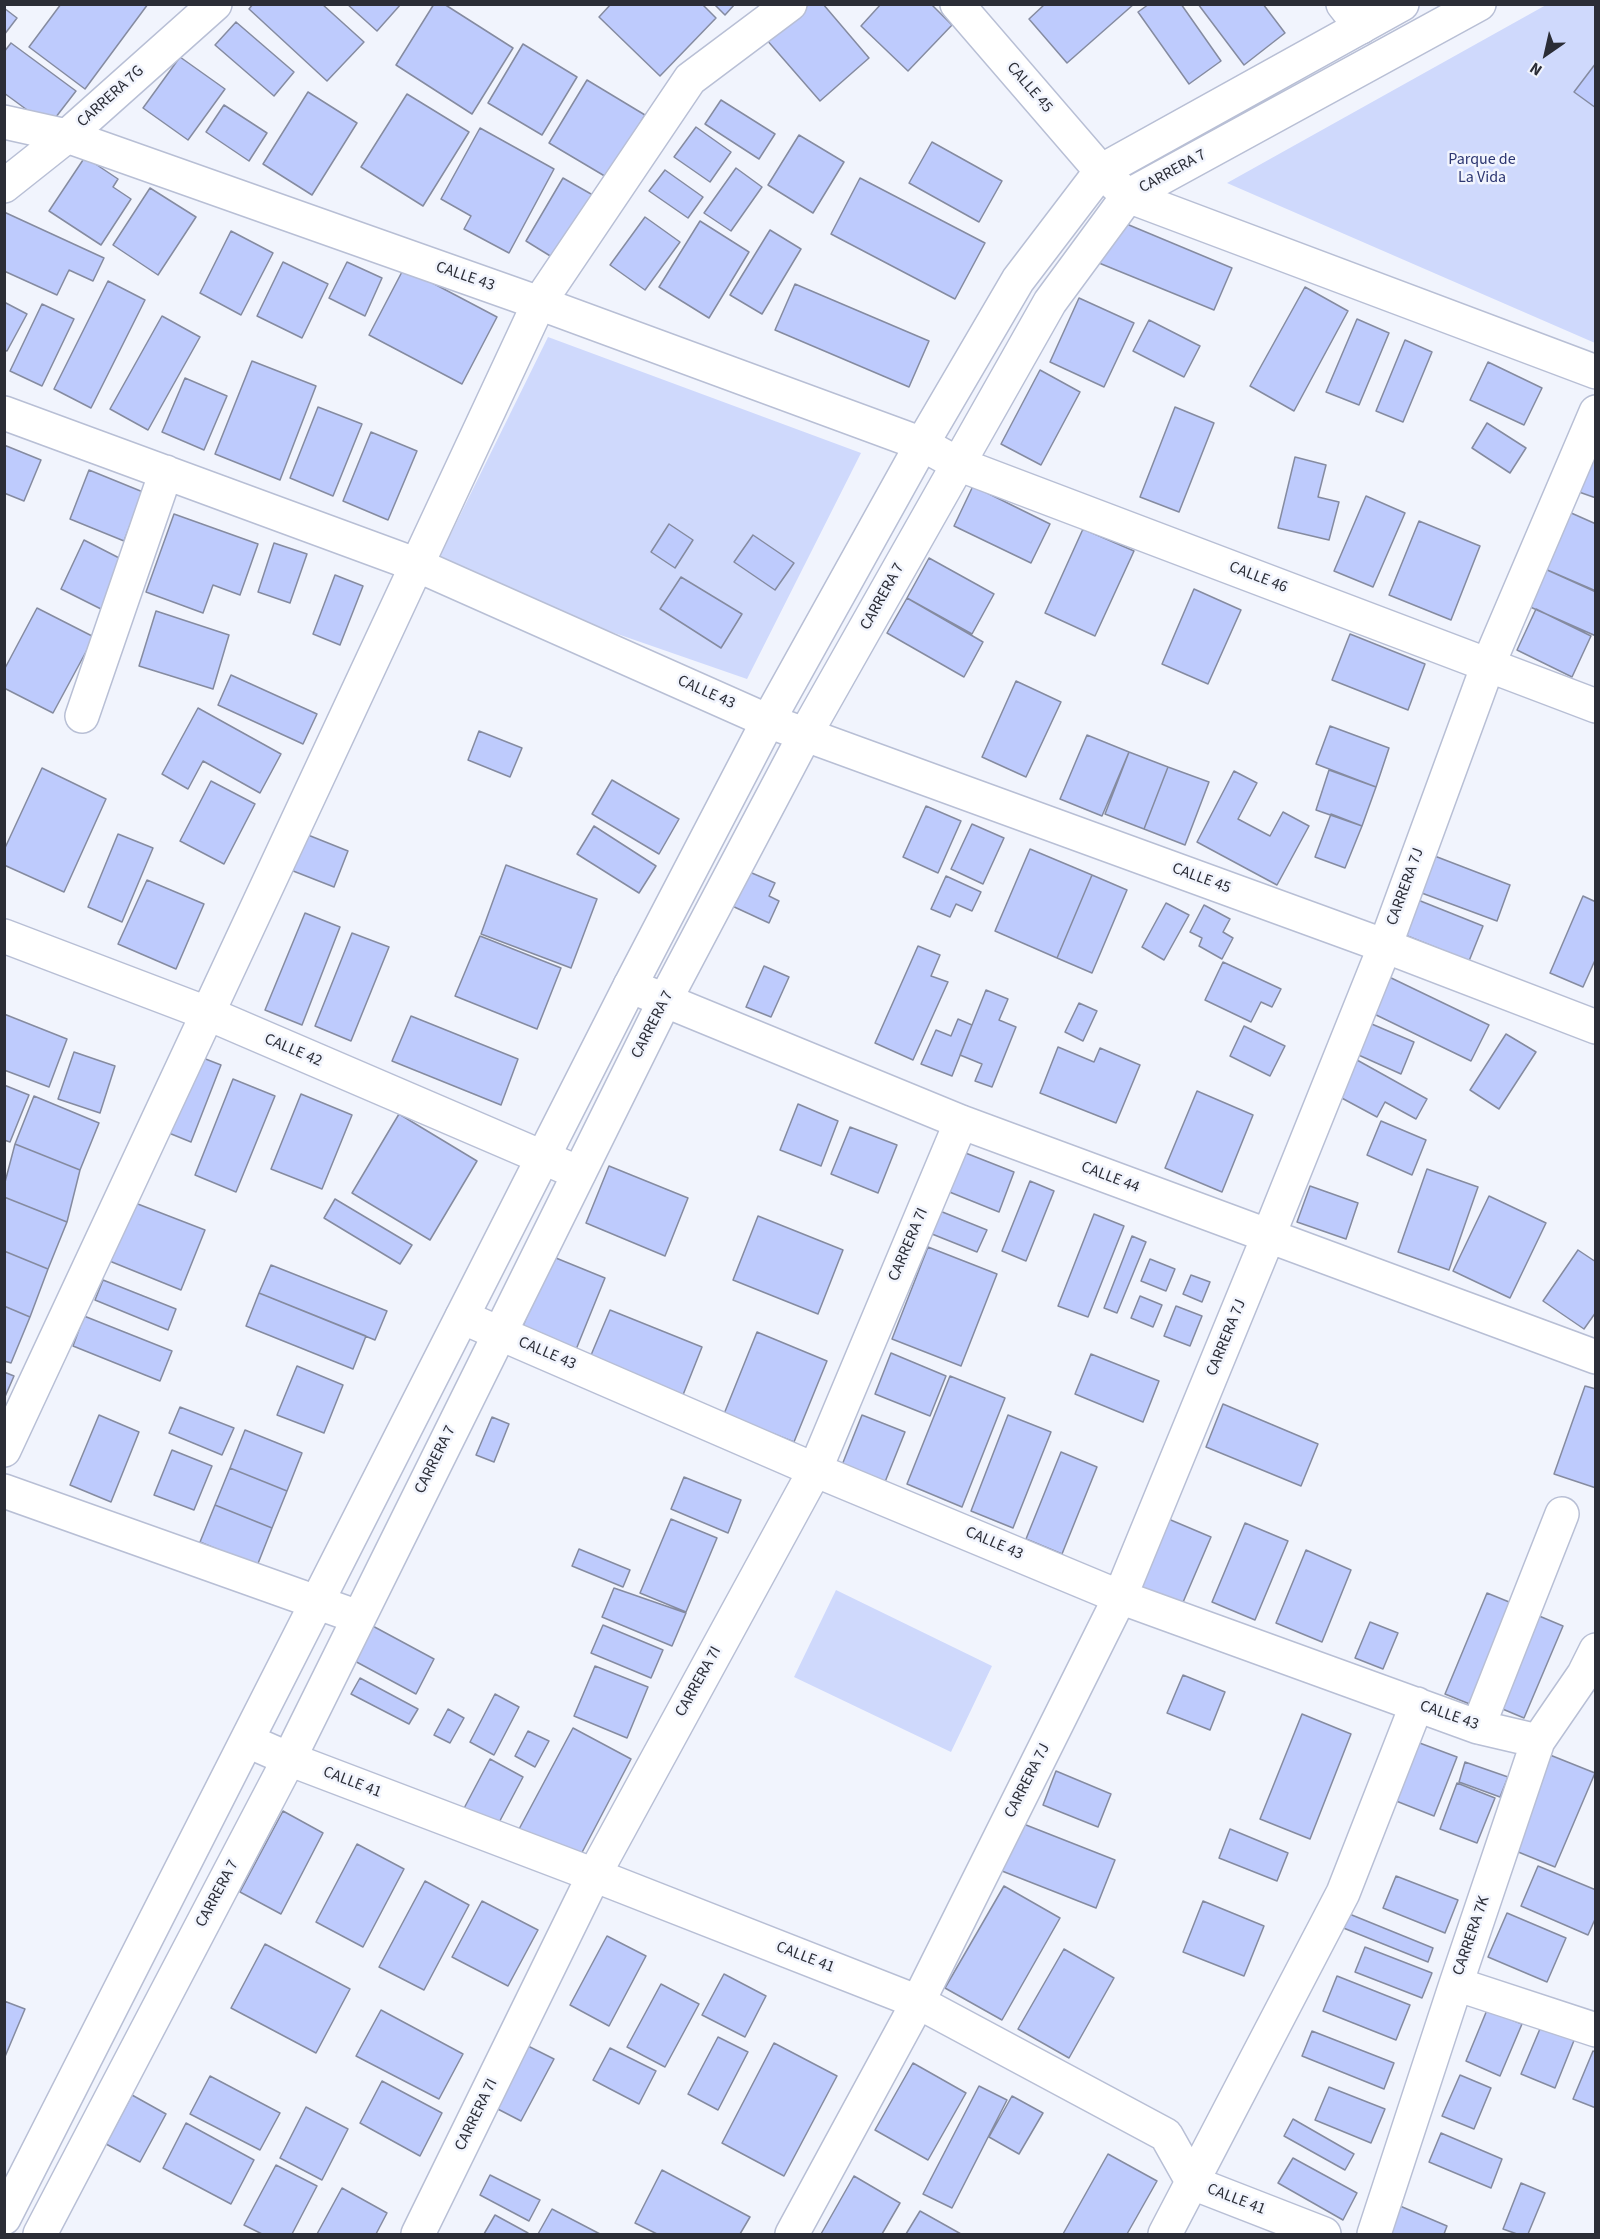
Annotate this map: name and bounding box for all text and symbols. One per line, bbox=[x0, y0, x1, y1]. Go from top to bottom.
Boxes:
north arrow bbox=[1516, 24, 1576, 84]
text: N bbox=[1525, 57, 1547, 81]
street label: CALLE 45 bbox=[1002, 59, 1056, 117]
street label: CARRERA 7G bbox=[74, 62, 148, 132]
street label: CARRERA 7 bbox=[1136, 146, 1210, 198]
park label: Parque de La Vida bbox=[1448, 150, 1516, 188]
street label: CALLE 43 bbox=[433, 258, 497, 296]
street label: CALLE 46 bbox=[1226, 558, 1290, 598]
street label: CARRERA 7 bbox=[857, 560, 909, 634]
street label: CALLE 43 bbox=[674, 672, 738, 714]
street label: CARRERA 7J bbox=[1383, 846, 1429, 928]
street label: CALLE 45 bbox=[1169, 860, 1233, 898]
street label: CARRERA 7 bbox=[628, 988, 678, 1062]
street label: CALLE 42 bbox=[261, 1030, 325, 1072]
street label: CALLE 44 bbox=[1078, 1158, 1142, 1198]
street label: CARRERA 7I bbox=[885, 1206, 933, 1284]
street label: CARRERA 7J bbox=[1203, 1297, 1251, 1379]
street label: CALLE 43 bbox=[515, 1333, 579, 1375]
street label: CARRERA 7 bbox=[411, 1423, 461, 1497]
street label: CALLE 43 bbox=[962, 1523, 1026, 1565]
street label: CARRERA 7I bbox=[672, 1643, 726, 1721]
street label: CALLE 43 bbox=[1417, 1697, 1481, 1735]
street label: CARRERA 7J bbox=[1001, 1741, 1055, 1821]
street label: CALLE 41 bbox=[320, 1763, 384, 1803]
street label: CARRERA 7 bbox=[192, 1857, 244, 1931]
street label: CARRERA 7K bbox=[1449, 1894, 1495, 1978]
street label: CALLE 41 bbox=[773, 1938, 837, 1978]
street label: CARRERA 7I bbox=[451, 2076, 503, 2154]
street label: CALLE 41 bbox=[1204, 2180, 1268, 2220]

